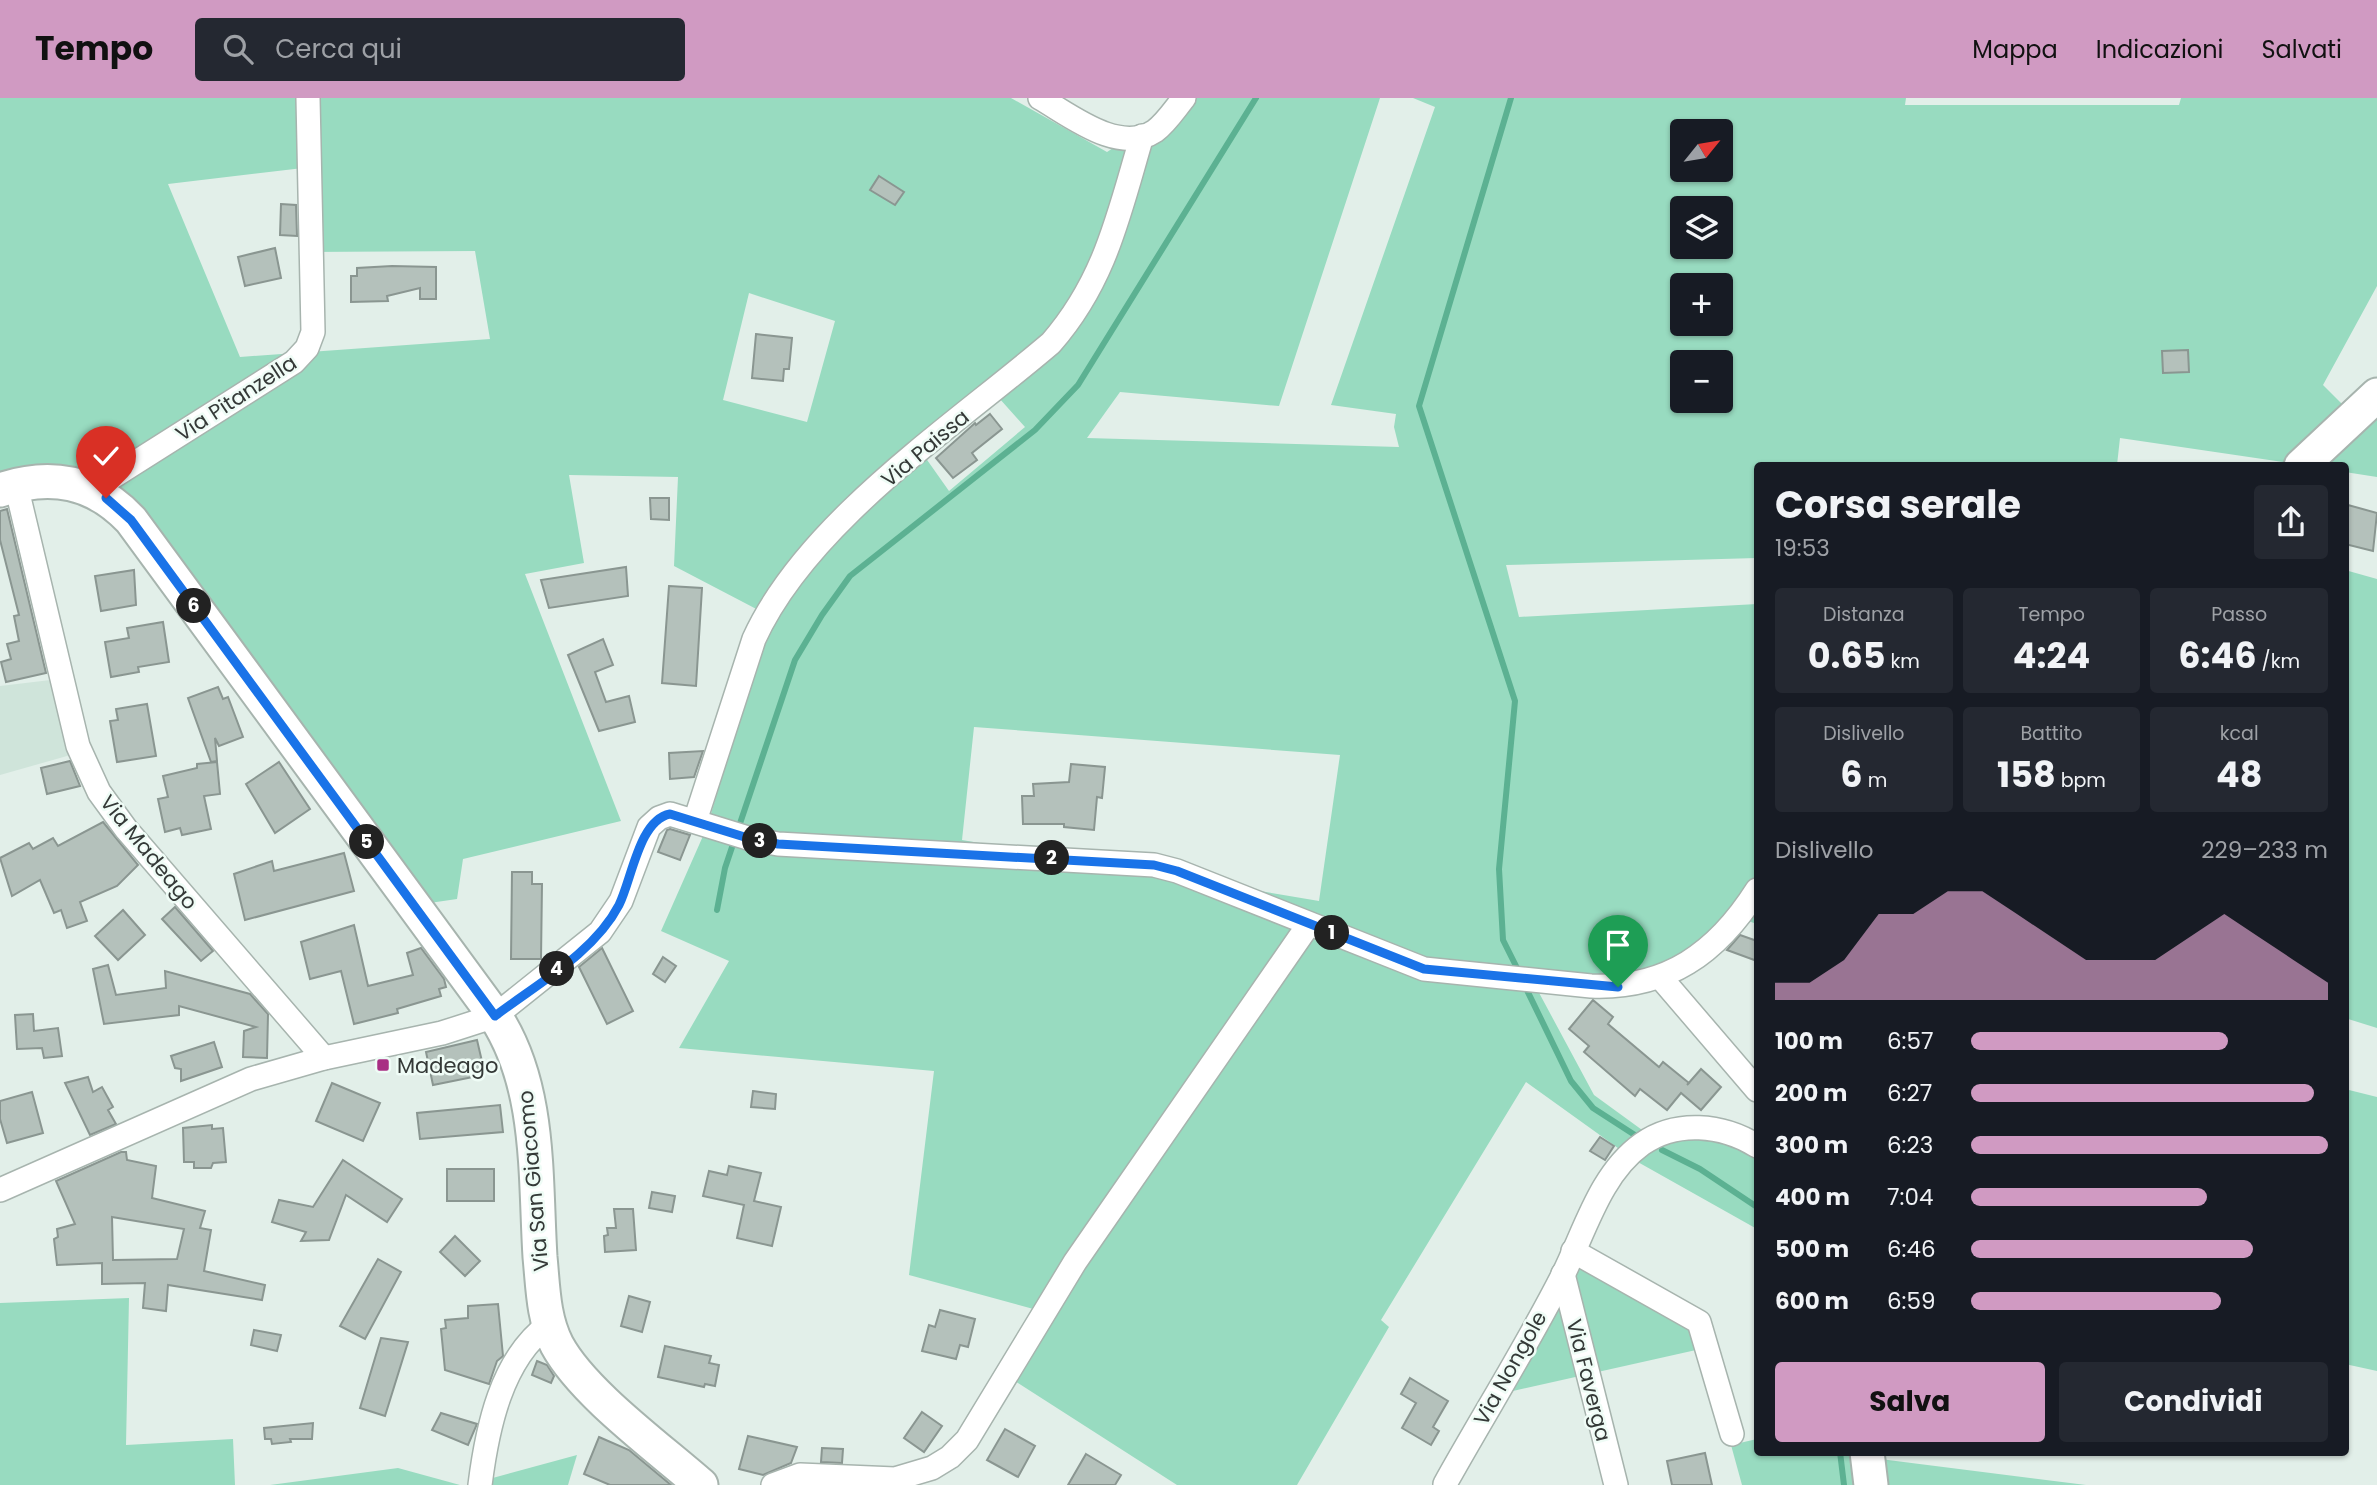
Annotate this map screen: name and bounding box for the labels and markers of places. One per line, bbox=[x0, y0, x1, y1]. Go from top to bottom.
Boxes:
pin bbox=[76, 426, 136, 498]
pin: 6 bbox=[176, 588, 212, 624]
pin: 5 bbox=[350, 824, 384, 860]
pin: 3 bbox=[742, 824, 778, 858]
pin: 2 bbox=[1034, 840, 1070, 876]
pin bbox=[1588, 915, 1648, 987]
pin: 1 bbox=[1314, 916, 1350, 950]
pin: 4 bbox=[540, 952, 574, 986]
place label: Madeago bbox=[397, 1051, 498, 1080]
marker: Madeago bbox=[375, 1057, 391, 1073]

